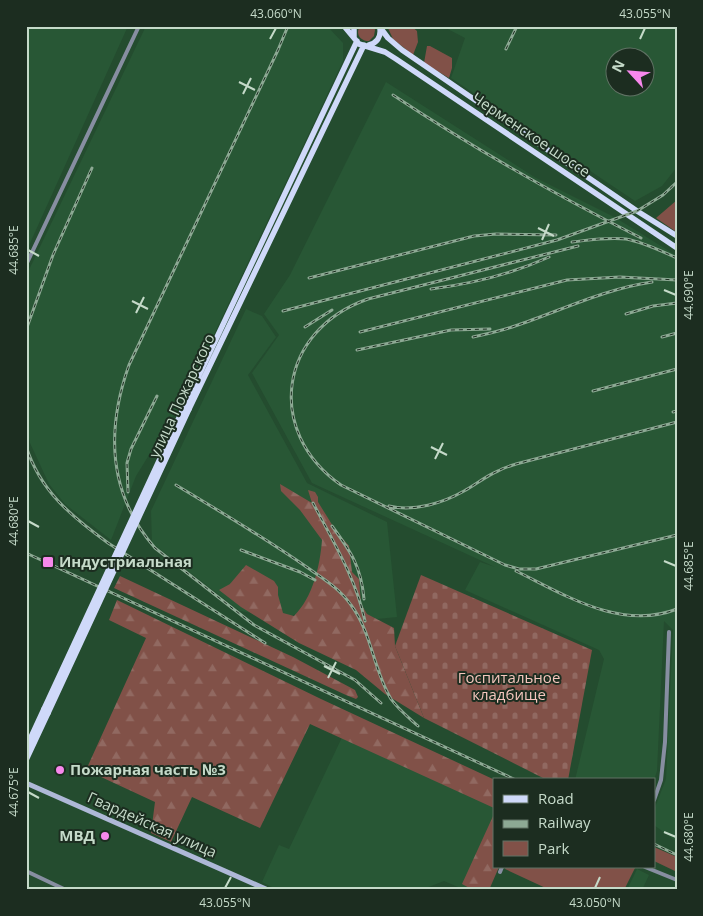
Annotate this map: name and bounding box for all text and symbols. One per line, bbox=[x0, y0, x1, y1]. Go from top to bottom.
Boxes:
text: 43.060°N bbox=[250, 5, 302, 22]
text: 43.055°N bbox=[619, 5, 671, 22]
north arrow bbox=[606, 48, 656, 98]
text: N bbox=[607, 57, 629, 75]
street label: Черменское шоссе bbox=[469, 87, 595, 181]
text: 44.685°E bbox=[5, 225, 22, 275]
text: 44.690°E bbox=[680, 270, 697, 320]
street label: улица Пожарского bbox=[143, 330, 219, 461]
text: 44.680°E bbox=[5, 496, 22, 546]
text: 44.685°E bbox=[680, 541, 697, 591]
place label: Индустриальная bbox=[59, 551, 192, 571]
marker: Индустриальная bbox=[41, 555, 55, 569]
park label: Госпитальное кладбище bbox=[458, 667, 560, 704]
place label: Пожарная часть №3 bbox=[70, 759, 226, 779]
marker: Пожарная часть №3 bbox=[54, 764, 66, 776]
text: 44.675°E bbox=[5, 767, 22, 817]
legend bbox=[493, 778, 656, 868]
street label: Гвардейская улица bbox=[85, 787, 220, 862]
text: Road bbox=[538, 788, 574, 808]
text: Railway bbox=[538, 812, 591, 832]
text: 44.680°E bbox=[680, 812, 697, 862]
place label: МВД bbox=[59, 825, 96, 845]
marker: МВД bbox=[99, 830, 111, 842]
text: Park bbox=[538, 838, 569, 858]
text: 43.055°N bbox=[199, 894, 251, 911]
text: 43.050°N bbox=[569, 894, 621, 911]

